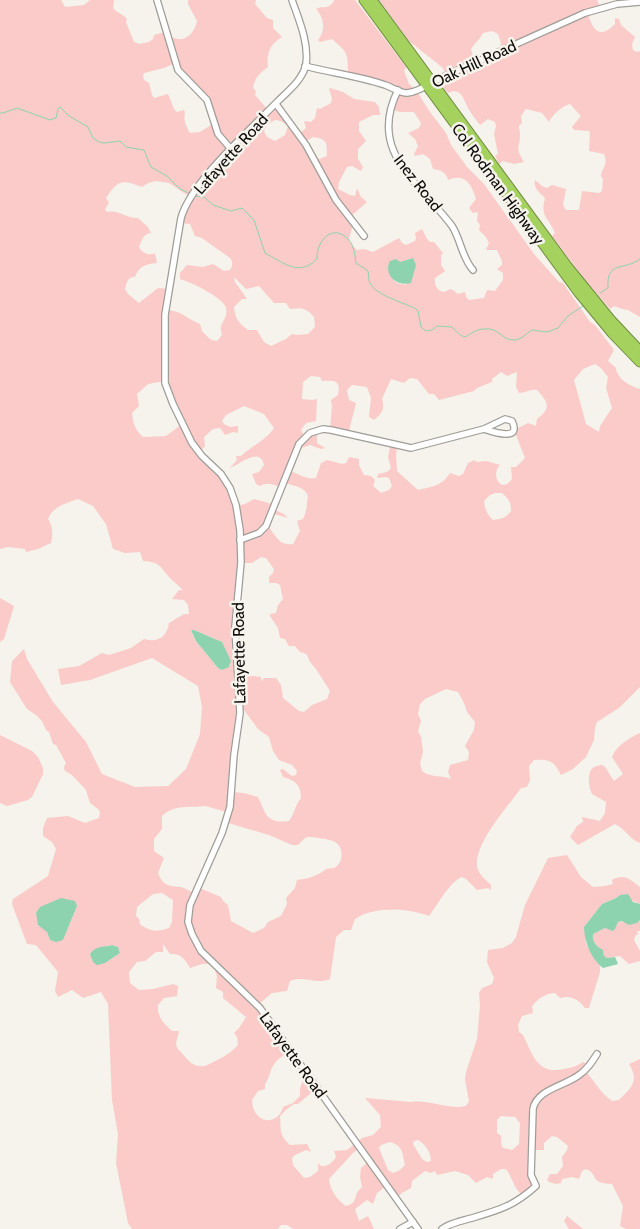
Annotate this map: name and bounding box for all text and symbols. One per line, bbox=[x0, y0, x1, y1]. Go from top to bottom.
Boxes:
street label: Oak Hill Road bbox=[429, 36, 519, 92]
street label: Lafayette Road bbox=[190, 110, 272, 198]
street label: Col Rodman Highway bbox=[448, 120, 548, 248]
street label: Inez Road bbox=[390, 151, 446, 215]
street label: Lafayette Road bbox=[229, 602, 249, 704]
street label: Lafayette Road bbox=[255, 1008, 331, 1102]

